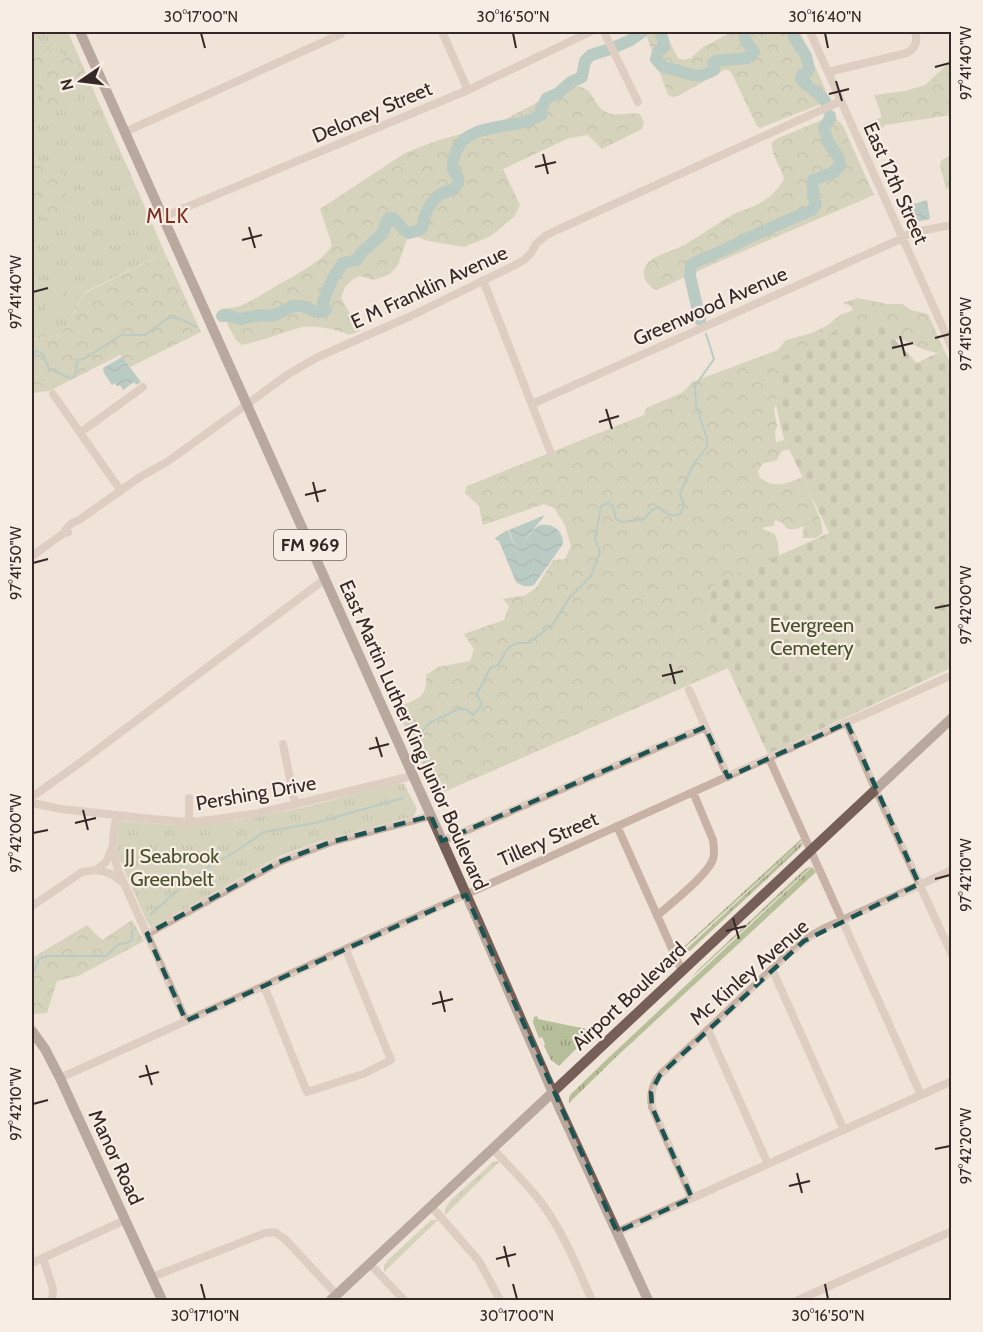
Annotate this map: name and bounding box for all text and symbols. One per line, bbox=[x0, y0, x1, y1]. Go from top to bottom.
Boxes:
text: 30°17'00"N bbox=[164, 8, 238, 26]
text: 30°16'50"N bbox=[477, 8, 549, 26]
text: 30°16'40"N bbox=[788, 8, 862, 26]
text: 97°41'40"W bbox=[957, 25, 975, 100]
north arrow bbox=[51, 51, 111, 111]
street label: Deloney Street bbox=[309, 76, 436, 148]
text: N bbox=[56, 77, 78, 92]
street label: East 12th Street bbox=[858, 118, 934, 248]
district label: MLK bbox=[146, 203, 190, 228]
street label: E M Franklin Avenue bbox=[347, 240, 511, 334]
text: 97°41'40"W bbox=[7, 254, 25, 329]
street label: Greenwood Avenue bbox=[629, 261, 791, 351]
text: 97°41'50"W bbox=[957, 296, 975, 371]
text: 97°41'50"W bbox=[7, 525, 25, 600]
road number: FM 969 bbox=[274, 530, 346, 560]
text: 97°42'00"W bbox=[957, 565, 975, 645]
street label: East Martin Luther King Junior Boulevard bbox=[335, 576, 493, 894]
park label: Evergreen Cemetery bbox=[770, 613, 854, 660]
street label: Pershing Drive bbox=[194, 771, 318, 815]
text: 97°42'00"W bbox=[7, 793, 25, 873]
street label: Tillery Street bbox=[494, 806, 602, 872]
text: 97°42'10"W bbox=[957, 837, 975, 912]
park label: JJ Seabrook Greenbelt bbox=[124, 844, 219, 891]
street label: Mc Kinley Avenue bbox=[685, 914, 813, 1030]
street label: Airport Boulevard bbox=[567, 937, 691, 1055]
text: 97°42'10"W bbox=[7, 1066, 25, 1141]
street label: Manor Road bbox=[84, 1106, 148, 1208]
text: 97°42'20"W bbox=[957, 1107, 975, 1184]
text: 30°17'10"N bbox=[171, 1307, 239, 1325]
text: 30°17'00"N bbox=[480, 1307, 554, 1325]
text: 30°16'50"N bbox=[792, 1307, 864, 1325]

